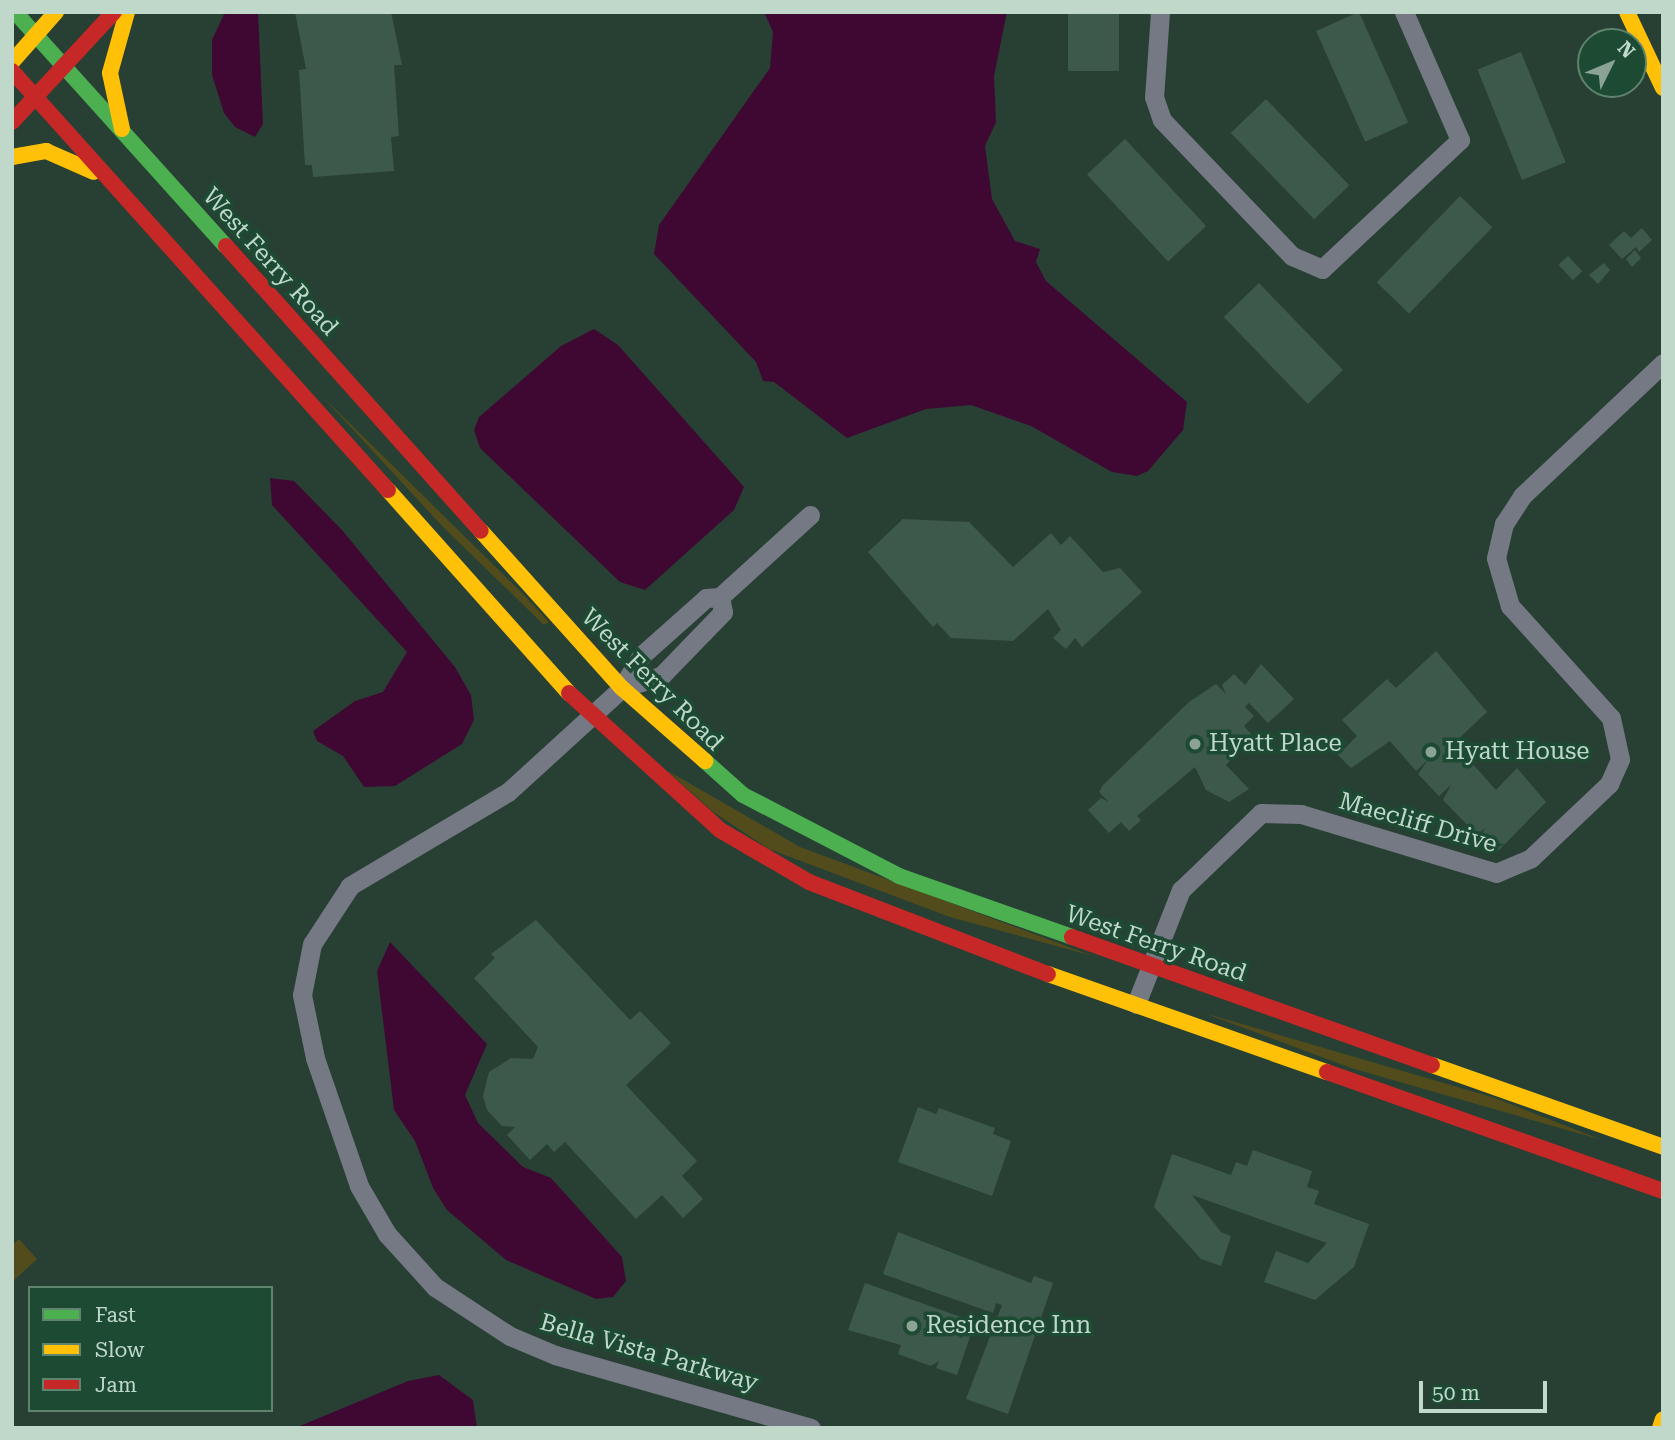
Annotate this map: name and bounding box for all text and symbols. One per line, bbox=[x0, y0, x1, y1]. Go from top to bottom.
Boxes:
north arrow bbox=[1577, 28, 1647, 98]
text: N bbox=[1613, 36, 1640, 63]
street label: West Ferry Road bbox=[196, 182, 344, 342]
street label: West Ferry Road bbox=[575, 603, 729, 757]
place label: Hyatt Place bbox=[1209, 730, 1342, 758]
marker: Hyatt Place bbox=[1187, 736, 1203, 752]
place label: Hyatt House bbox=[1445, 738, 1589, 766]
marker: Hyatt House bbox=[1423, 744, 1439, 760]
street label: Maecliff Drive bbox=[1336, 787, 1500, 859]
street label: West Ferry Road bbox=[1062, 900, 1250, 988]
legend bbox=[28, 1286, 273, 1412]
text: Fast bbox=[95, 1303, 136, 1327]
street label: Bella Vista Parkway bbox=[537, 1308, 761, 1398]
place label: Residence Inn bbox=[926, 1312, 1091, 1340]
marker: Residence Inn bbox=[904, 1318, 920, 1334]
text: Slow bbox=[95, 1338, 144, 1362]
scale bar bbox=[1423, 1366, 1551, 1410]
text: Jam bbox=[95, 1373, 137, 1397]
text: 50 m bbox=[1432, 1381, 1480, 1405]

